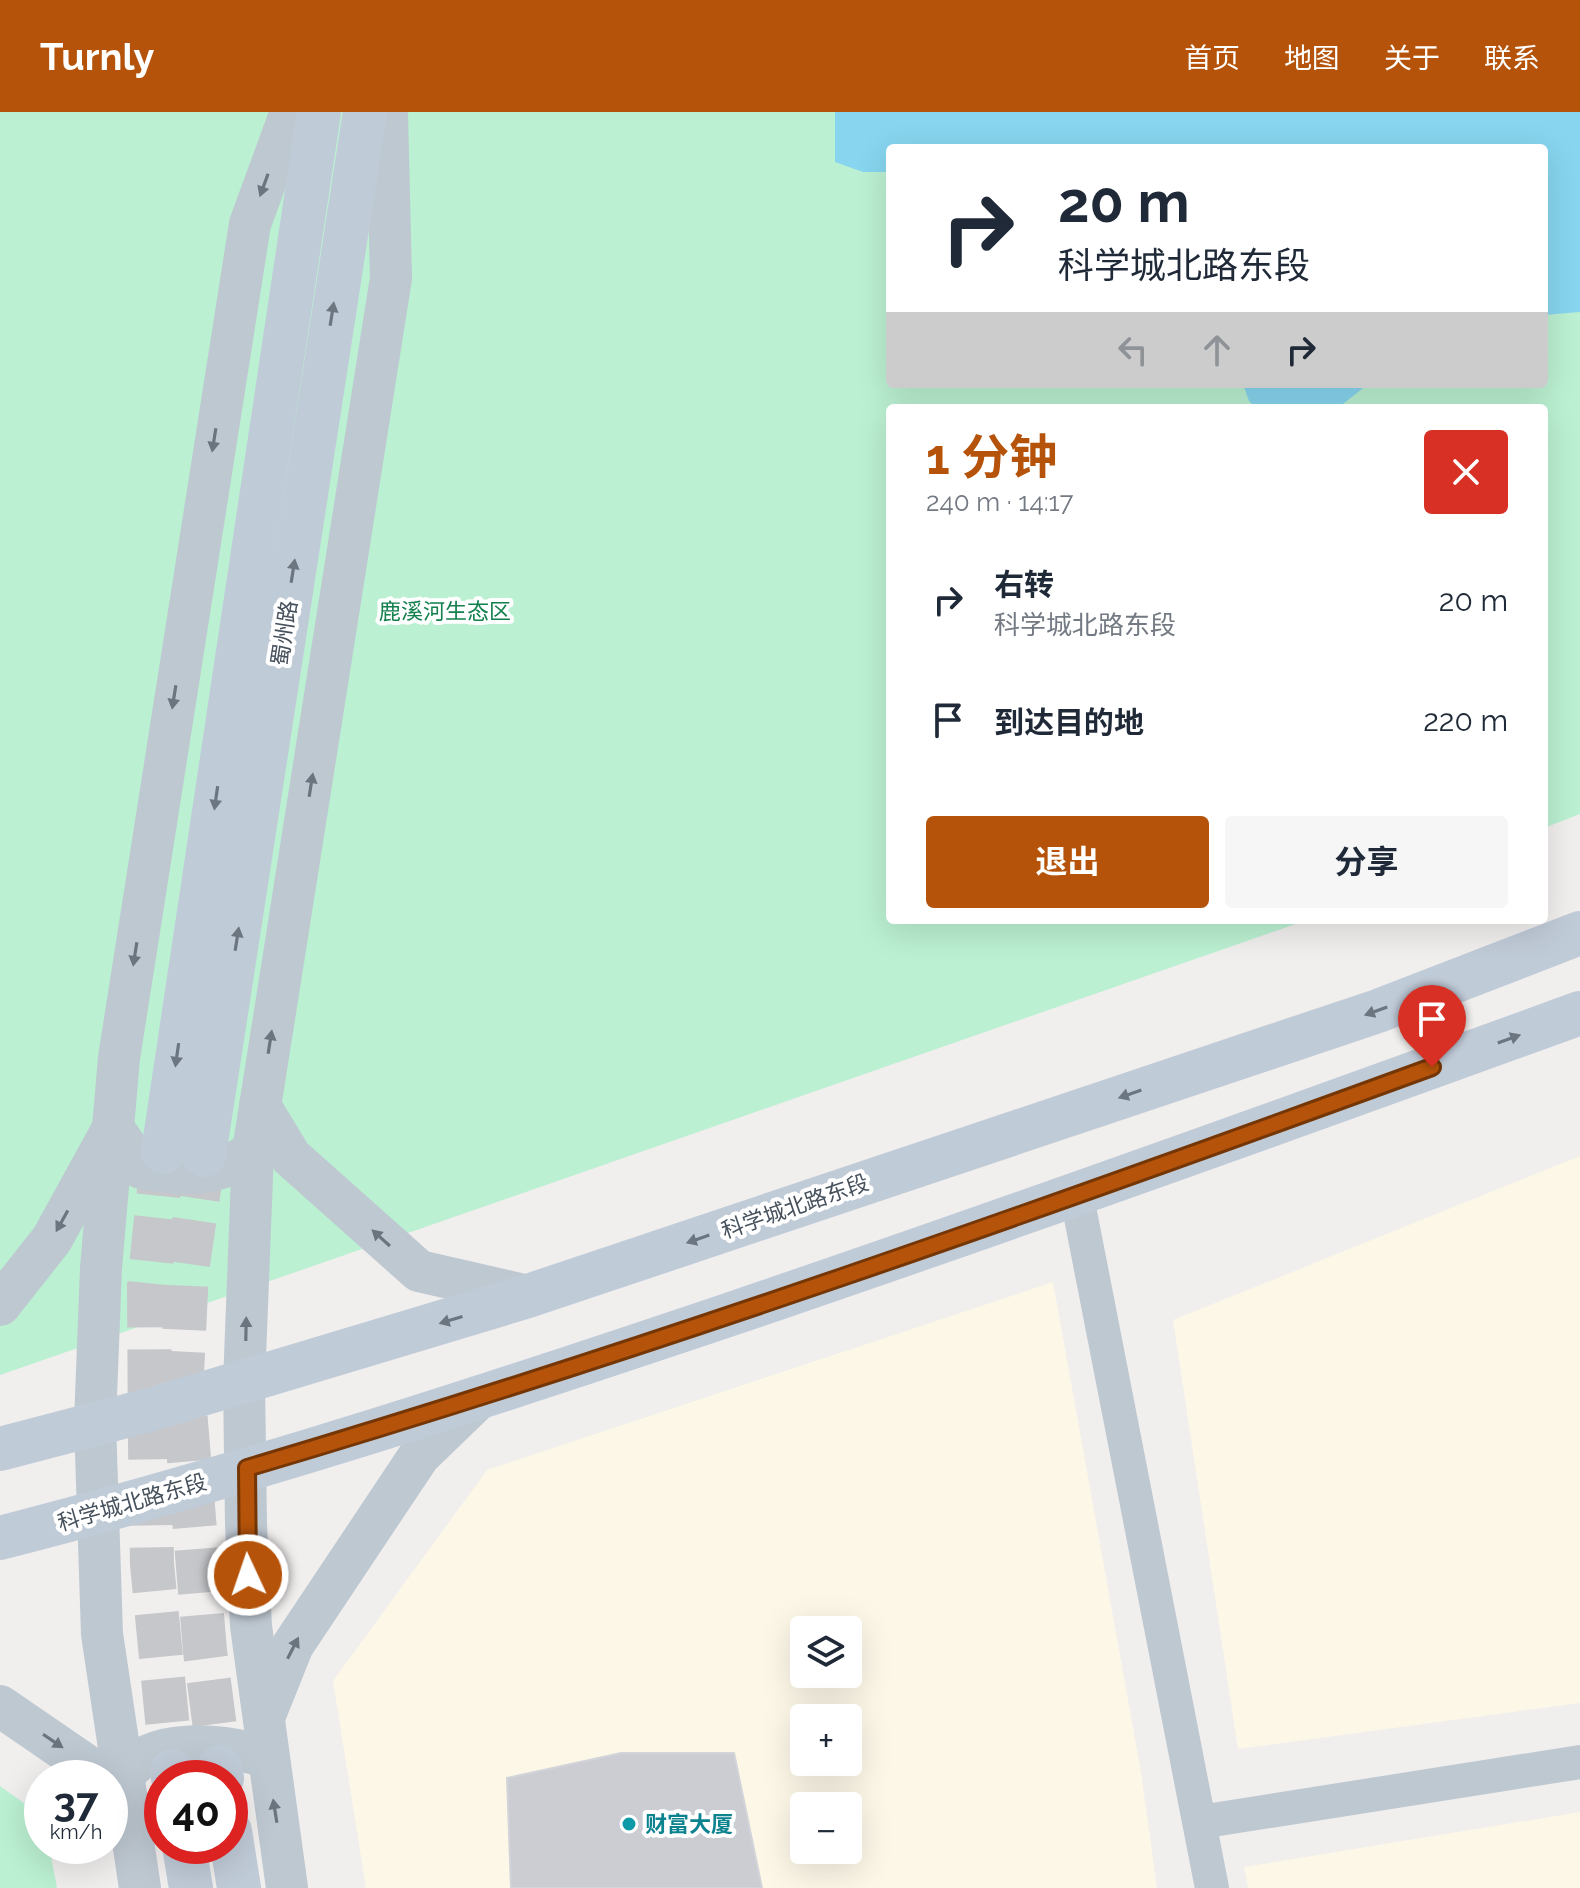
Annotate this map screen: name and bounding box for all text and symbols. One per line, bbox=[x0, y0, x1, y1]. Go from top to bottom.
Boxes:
text: Turnly bbox=[40, 34, 154, 79]
text: 首页 bbox=[1184, 42, 1240, 75]
text: 地图 bbox=[1284, 42, 1340, 75]
text: 关于 bbox=[1384, 42, 1440, 75]
text: 联系 bbox=[1484, 42, 1540, 75]
text: 20 m bbox=[1058, 169, 1190, 235]
one-way arrow bbox=[257, 173, 270, 197]
icon: right bbox=[926, 176, 1030, 280]
text: 科学城北路东段 bbox=[1058, 244, 1310, 286]
one-way arrow bbox=[327, 302, 339, 327]
icon: left bbox=[1111, 328, 1155, 372]
icon: ahead bbox=[1195, 328, 1239, 372]
icon: right bbox=[1279, 328, 1323, 372]
one-way arrow bbox=[208, 428, 220, 453]
text: 1 分钟 bbox=[926, 429, 1057, 485]
button: close bbox=[1424, 430, 1508, 514]
text: 240 m · 14:17 bbox=[926, 487, 1073, 517]
one-way arrow bbox=[287, 559, 300, 584]
text: 右转 bbox=[994, 567, 1054, 602]
icon: right bbox=[926, 578, 970, 622]
text: 20 m bbox=[1439, 583, 1508, 618]
street label: 蜀州路 bbox=[266, 598, 302, 668]
park label: 鹿溪河生态区 bbox=[379, 598, 511, 624]
text: 科学城北路东段 bbox=[994, 610, 1176, 640]
one-way arrow bbox=[167, 684, 180, 709]
icon: arrive bbox=[926, 698, 970, 742]
text: 220 m bbox=[1423, 703, 1508, 738]
text: 到达目的地 bbox=[994, 705, 1144, 740]
one-way arrow bbox=[305, 773, 317, 798]
one-way arrow bbox=[209, 786, 222, 811]
button: 退出 bbox=[926, 816, 1209, 908]
button: 分享 bbox=[1225, 816, 1508, 908]
one-way arrow bbox=[231, 926, 244, 951]
one-way arrow bbox=[128, 941, 141, 966]
pin bbox=[1398, 985, 1466, 1067]
icon: arrive bbox=[1410, 997, 1454, 1041]
one-way arrow bbox=[1364, 1005, 1388, 1017]
one-way arrow bbox=[264, 1029, 277, 1054]
one-way arrow bbox=[1497, 1032, 1521, 1045]
one-way arrow bbox=[170, 1043, 183, 1068]
one-way arrow bbox=[1118, 1088, 1142, 1100]
street label: 科学城北路东段 bbox=[718, 1169, 872, 1243]
one-way arrow bbox=[55, 1209, 69, 1232]
one-way arrow bbox=[372, 1229, 391, 1247]
one-way arrow bbox=[685, 1233, 709, 1245]
one-way arrow bbox=[438, 1314, 462, 1326]
one-way arrow bbox=[239, 1316, 252, 1341]
street label: 科学城北路东段 bbox=[54, 1468, 210, 1536]
position arrow bbox=[206, 1533, 290, 1617]
map controls bbox=[790, 1616, 862, 1864]
button: layers bbox=[790, 1616, 862, 1688]
one-way arrow bbox=[286, 1636, 300, 1659]
button: + bbox=[790, 1704, 862, 1776]
one-way arrow bbox=[43, 1733, 64, 1748]
speed limit sign: 40 bbox=[144, 1760, 248, 1864]
text: 37 bbox=[54, 1778, 98, 1825]
button: − bbox=[790, 1792, 862, 1864]
one-way arrow bbox=[268, 1798, 281, 1823]
place label: 财富大厦 bbox=[645, 1811, 733, 1837]
marker: 财富大厦 bbox=[620, 1815, 638, 1833]
text: km/h bbox=[50, 1820, 102, 1844]

